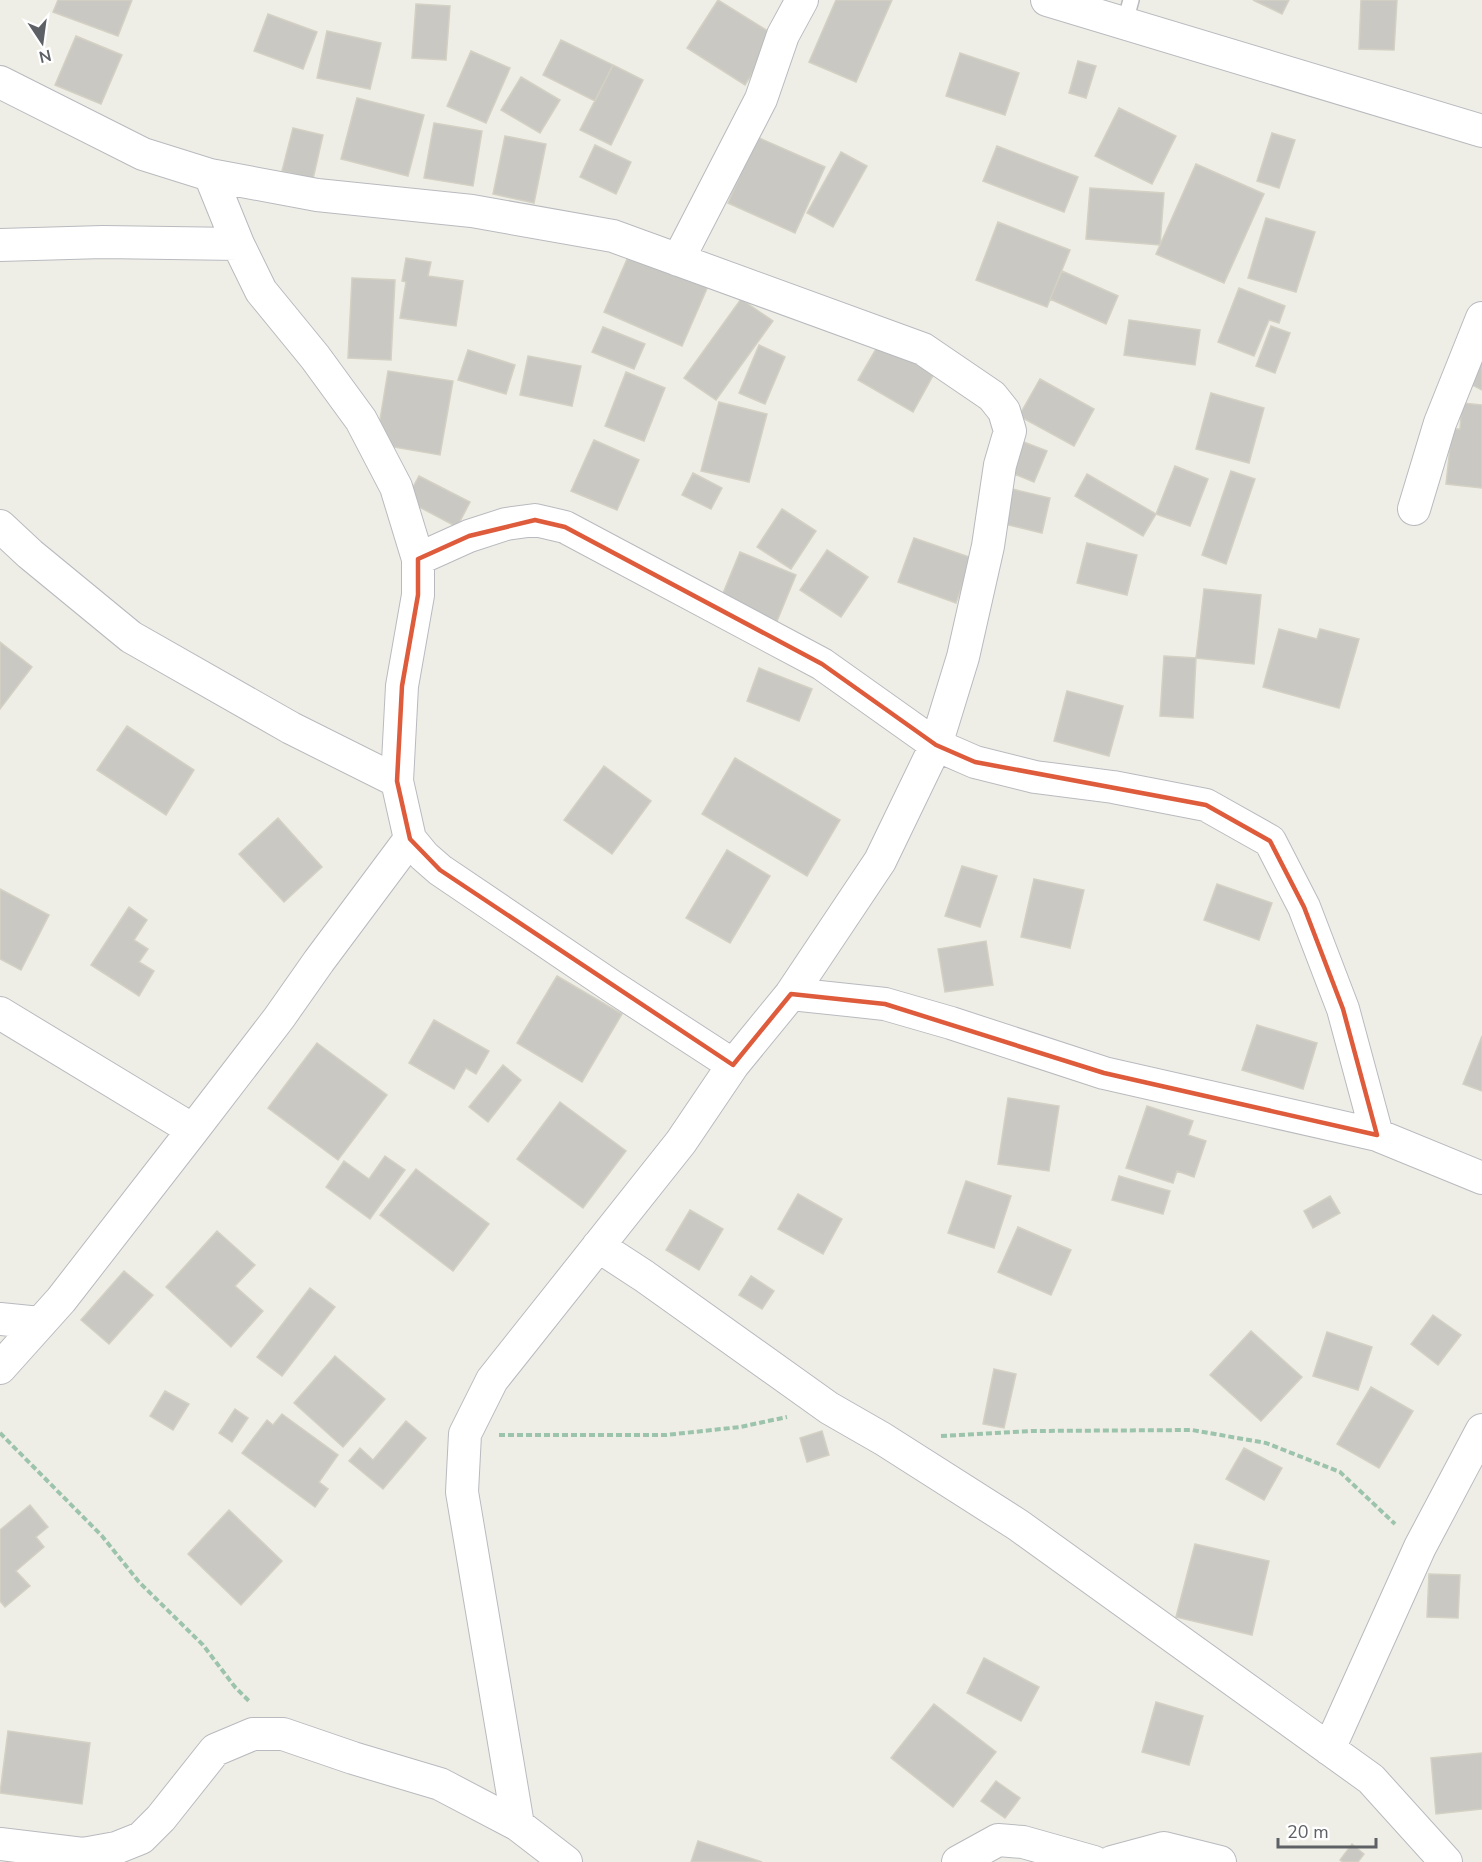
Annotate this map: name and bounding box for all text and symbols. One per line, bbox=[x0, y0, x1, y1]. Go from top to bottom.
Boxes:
north arrow bbox=[12, 12, 72, 72]
text: N bbox=[37, 44, 53, 68]
scale bar bbox=[1278, 1811, 1376, 1849]
text: 20 m bbox=[1287, 1820, 1329, 1844]

